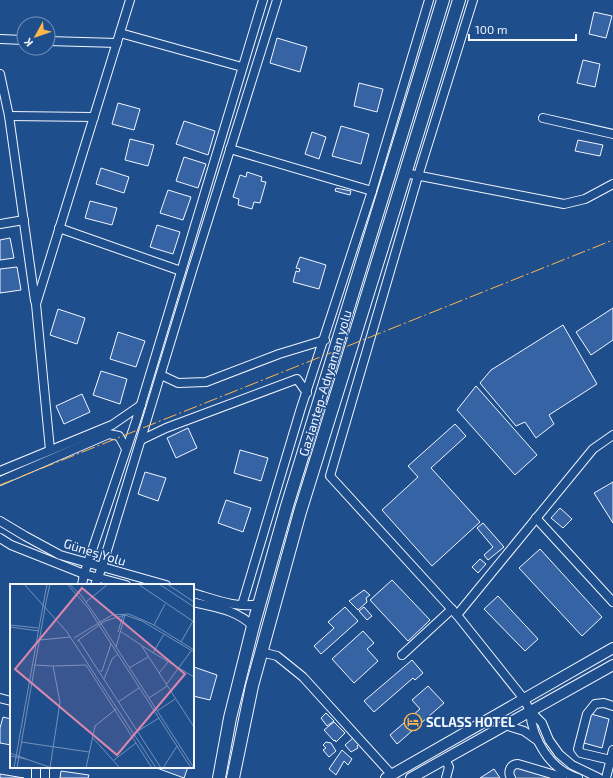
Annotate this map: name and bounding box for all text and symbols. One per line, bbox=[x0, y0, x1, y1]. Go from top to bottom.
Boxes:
north arrow bbox=[16, 16, 56, 56]
scale bar bbox=[469, 16, 576, 42]
text: 100 m bbox=[475, 22, 507, 36]
text: K bbox=[21, 36, 35, 50]
street label: Gaziantep-Adıyaman yolu bbox=[295, 308, 355, 458]
street label: Güneş Yolu bbox=[62, 535, 128, 570]
inset map bbox=[10, 584, 194, 768]
hotel icon: SCLASS HOTEL bbox=[403, 712, 423, 732]
place label: SCLASS HOTEL bbox=[426, 714, 515, 730]

